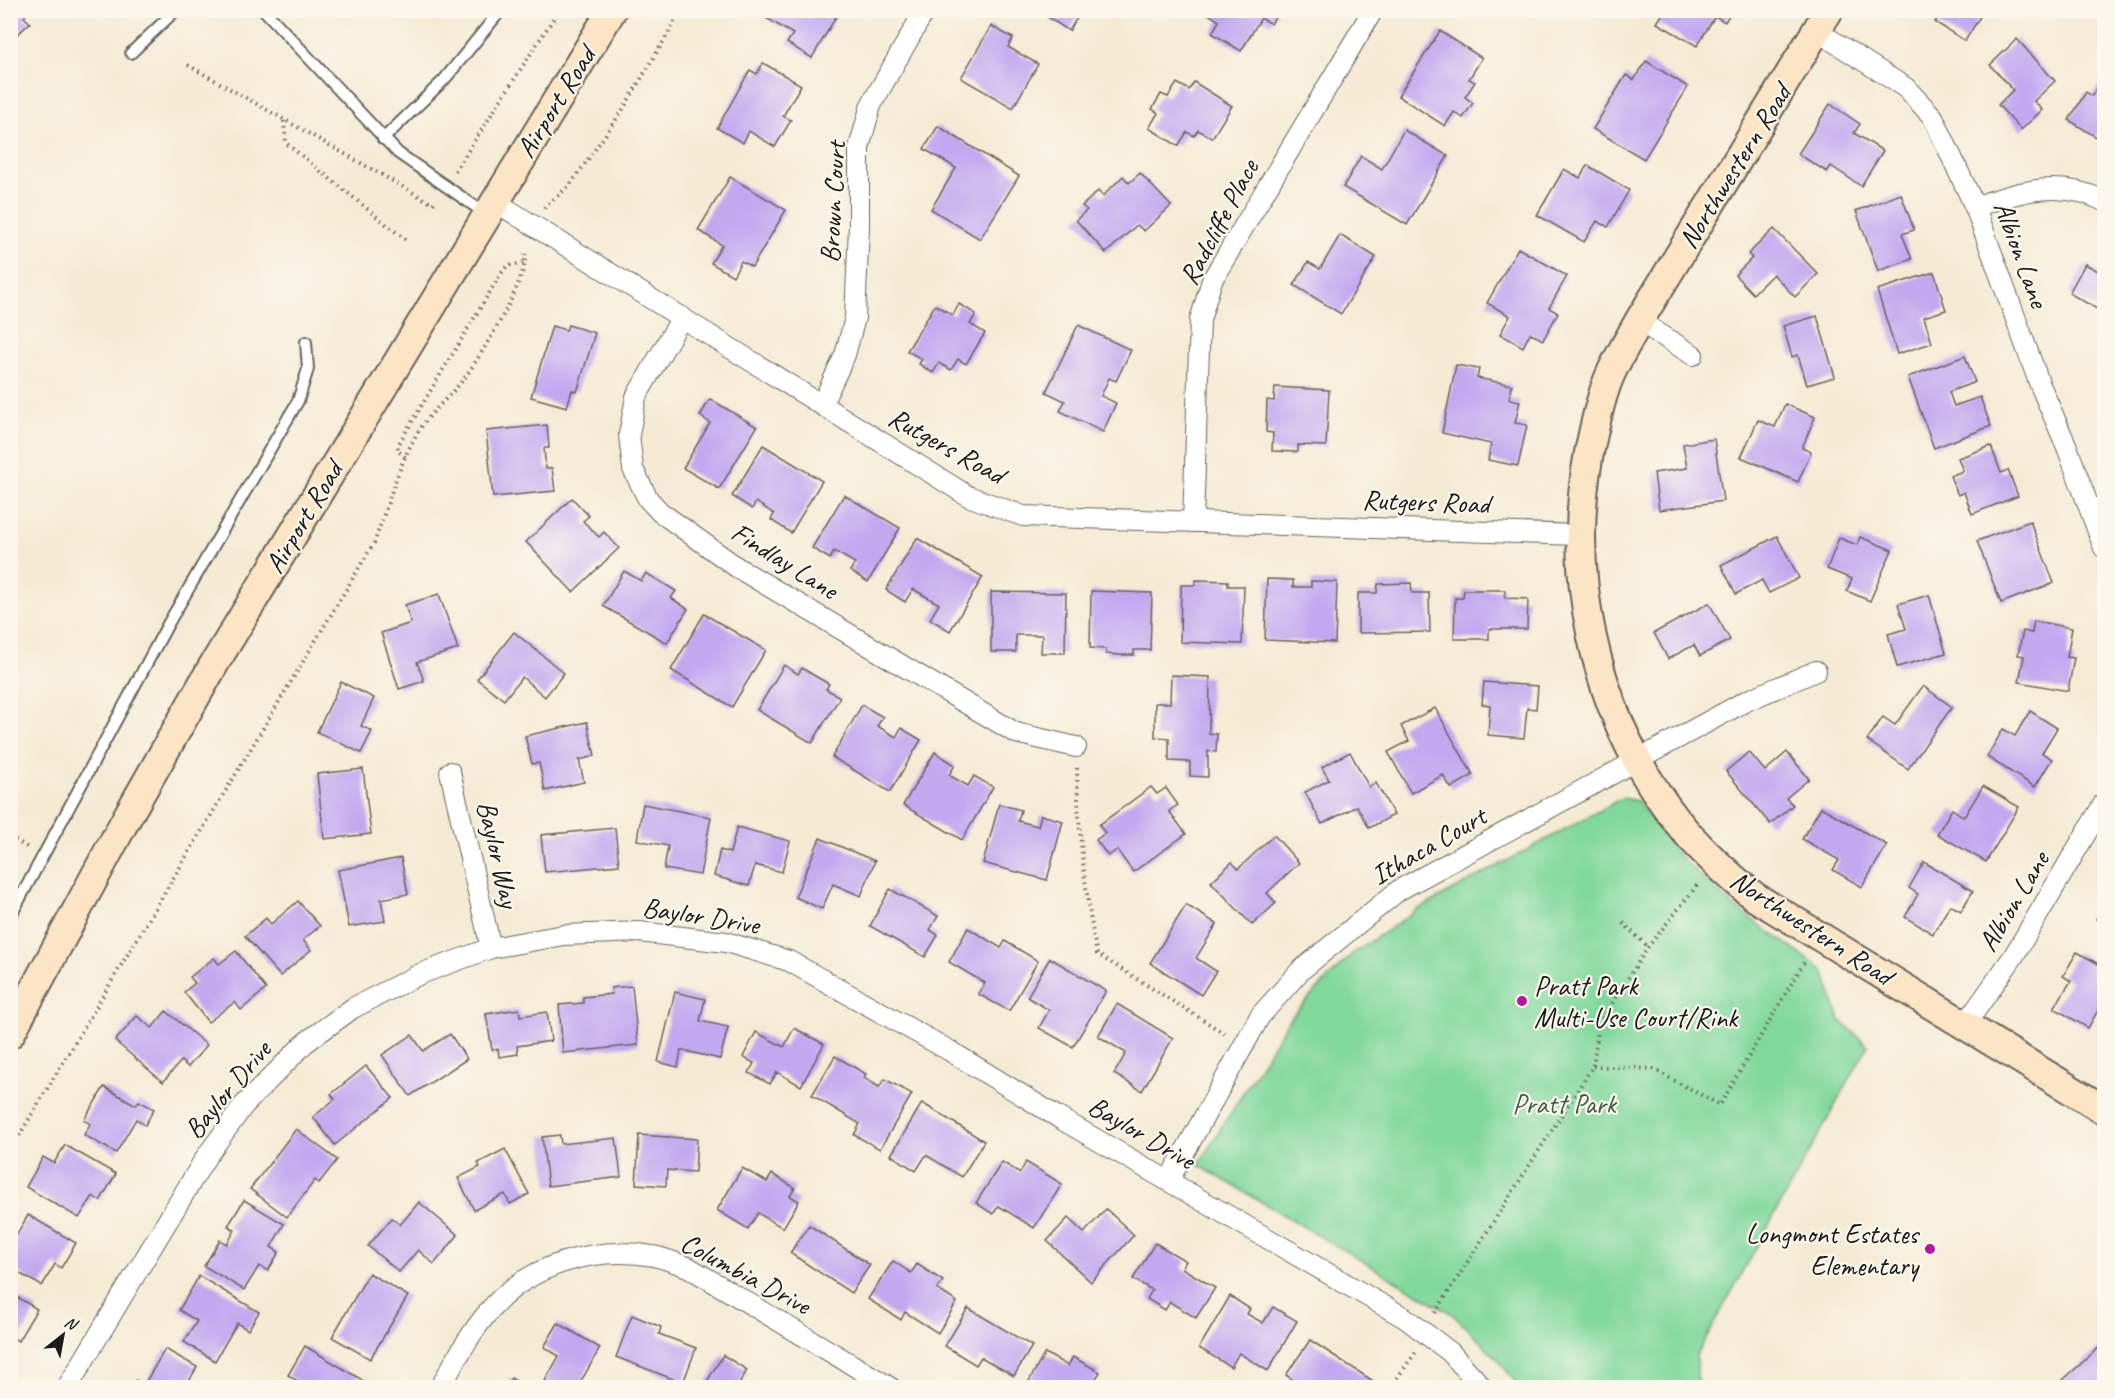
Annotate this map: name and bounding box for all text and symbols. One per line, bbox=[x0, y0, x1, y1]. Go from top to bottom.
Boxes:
street label: Airport Road bbox=[508, 37, 605, 164]
street label: Northwestern Road bbox=[1670, 75, 1801, 255]
street label: Brown Court bbox=[812, 138, 853, 264]
street label: Radcliffe Place bbox=[1171, 152, 1267, 291]
street label: Albion Lane bbox=[1986, 196, 2058, 314]
street label: Rutgers Road bbox=[883, 399, 1014, 493]
street label: Airport Road bbox=[257, 452, 352, 579]
street label: Rutgers Road bbox=[1362, 482, 1494, 521]
street label: Findlay Lane bbox=[725, 514, 846, 608]
street label: Baylor Way bbox=[469, 797, 528, 913]
street label: Ithaca Court bbox=[1365, 797, 1494, 892]
street label: Albion Lane bbox=[1970, 843, 2058, 958]
street label: Northwestern Road bbox=[1724, 862, 1903, 995]
street label: Baylor Drive bbox=[640, 889, 764, 942]
place label: Pratt Park Multi-Use Court/Rink bbox=[1534, 968, 1739, 1035]
marker: Pratt Park Multi-Use Court/Rink bbox=[1515, 994, 1529, 1008]
street label: Baylor Drive bbox=[176, 1032, 280, 1146]
park label: Pratt Park bbox=[1512, 1086, 1618, 1121]
street label: Baylor Drive bbox=[1082, 1088, 1203, 1178]
place label: Longmont Estates Elementary bbox=[1746, 1216, 1920, 1283]
street label: Columbia Drive bbox=[675, 1225, 818, 1323]
marker: Longmont Estates Elementary bbox=[1923, 1242, 1937, 1256]
north arrow bbox=[33, 1305, 93, 1365]
text: N bbox=[61, 1312, 82, 1336]

